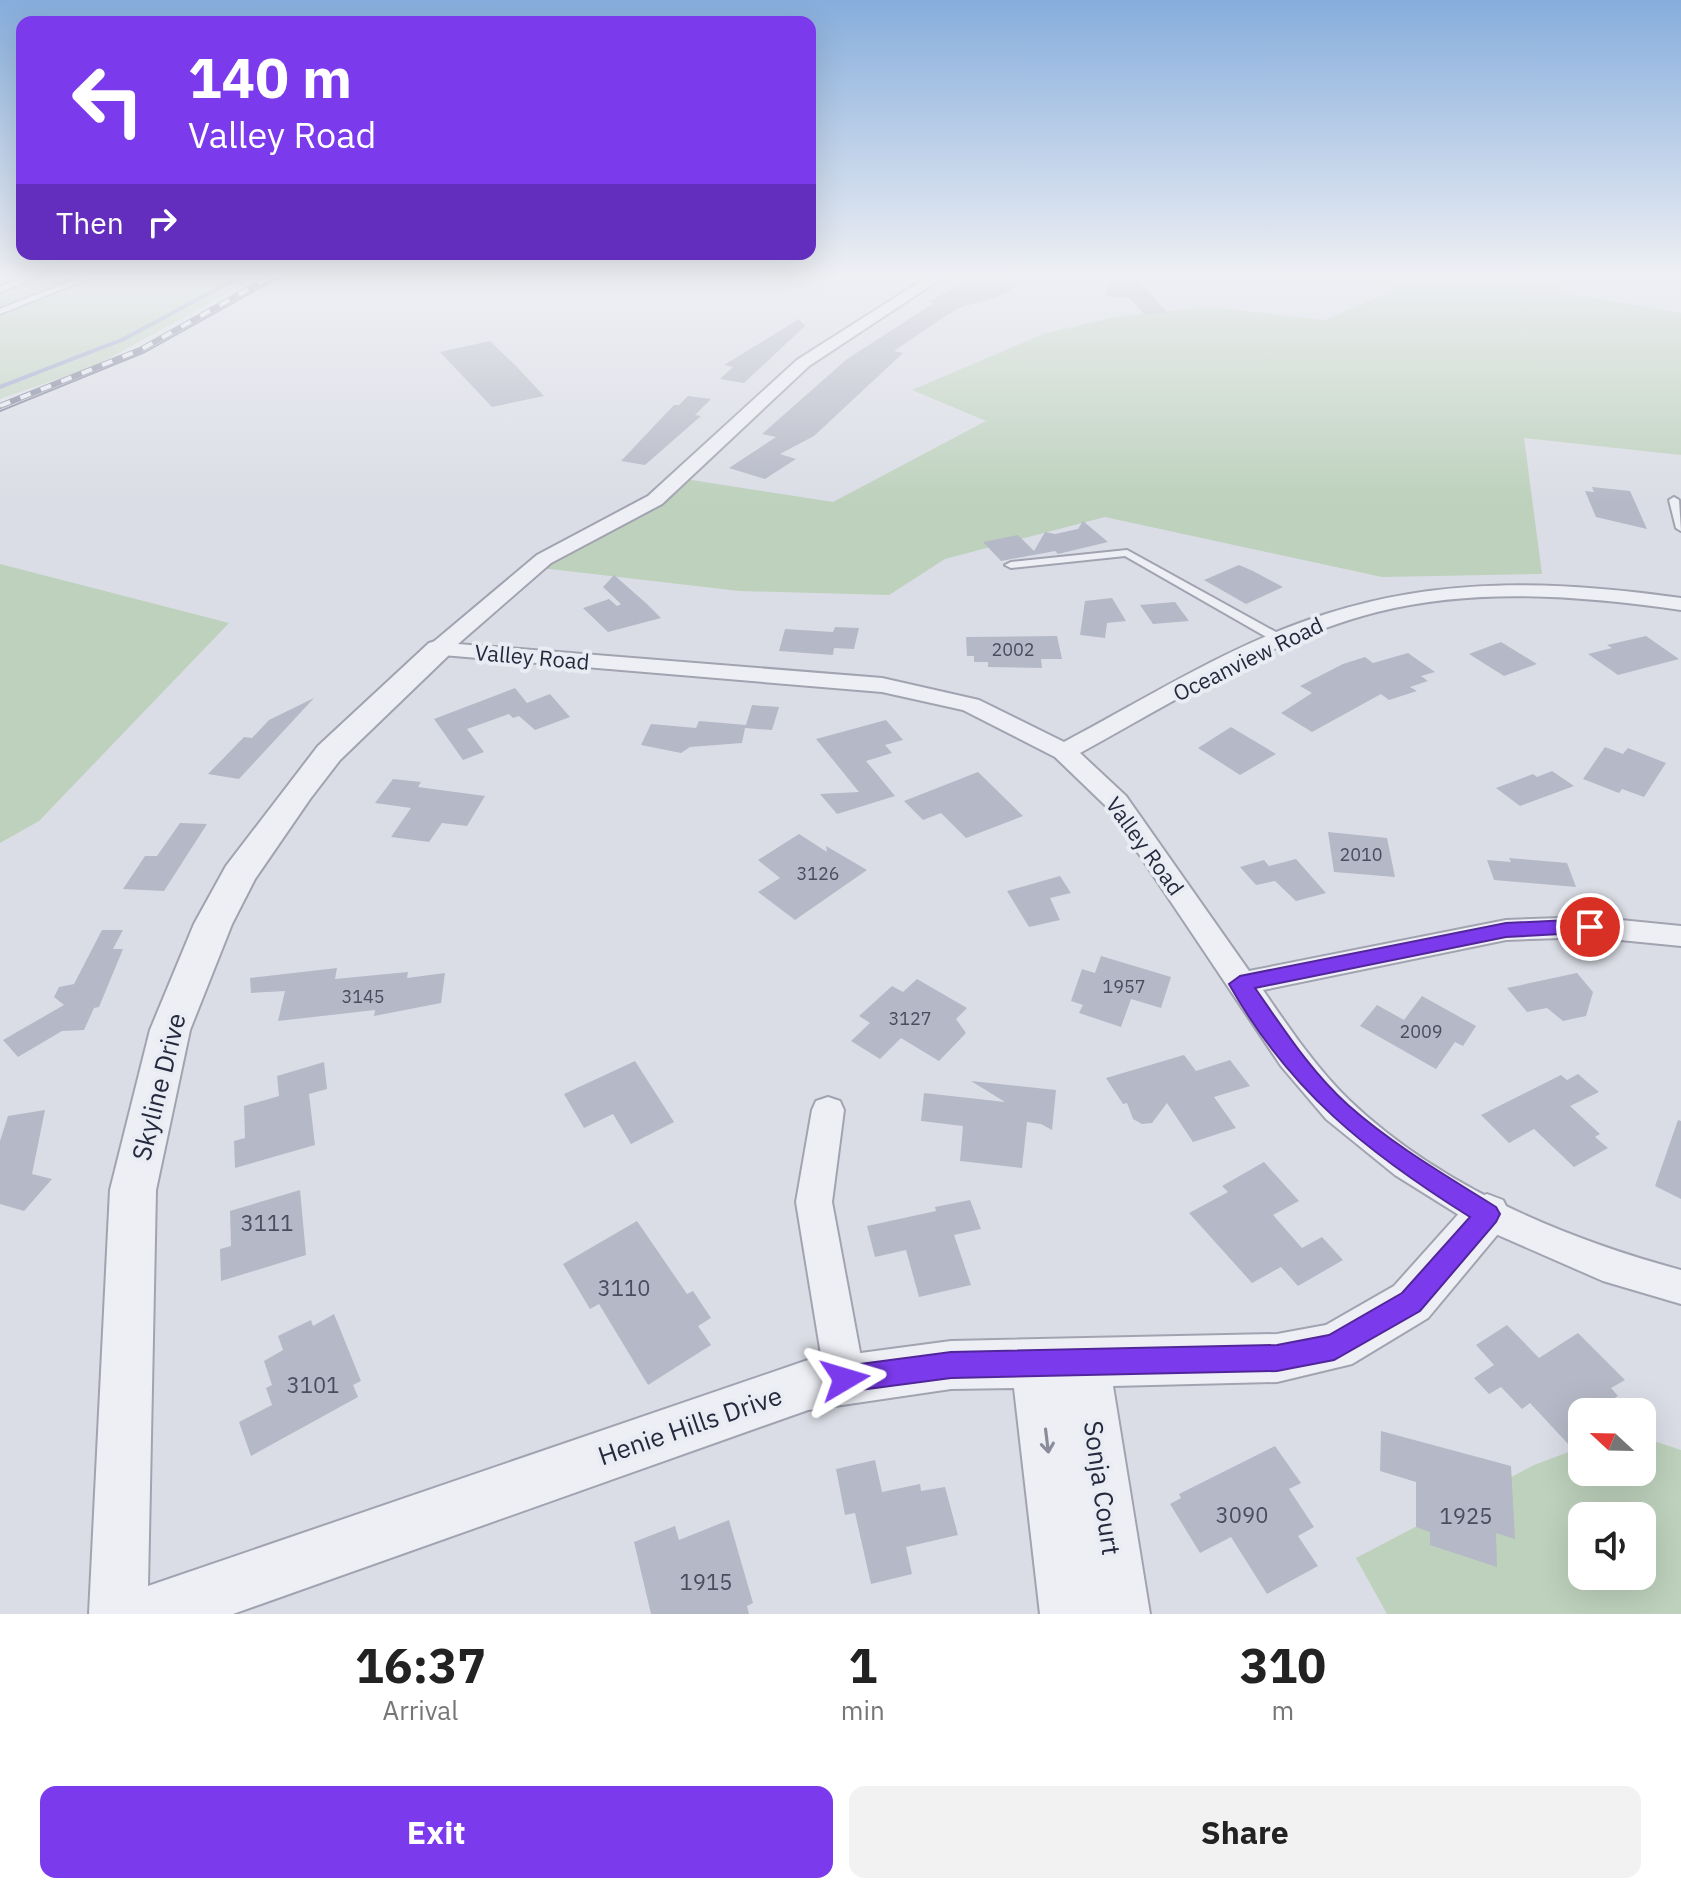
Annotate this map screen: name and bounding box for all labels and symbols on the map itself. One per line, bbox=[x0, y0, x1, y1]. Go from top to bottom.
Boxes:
street label: Oceanview Road bbox=[1168, 610, 1328, 707]
street label: Valley Road bbox=[473, 637, 591, 676]
house number: 2002 bbox=[991, 638, 1035, 661]
street label: Valley Road bbox=[1100, 791, 1191, 901]
house number: 2010 bbox=[1339, 843, 1383, 866]
house number: 3126 bbox=[796, 862, 840, 885]
pin bbox=[1556, 893, 1624, 961]
house number: 1957 bbox=[1102, 975, 1146, 998]
house number: 3145 bbox=[341, 985, 385, 1008]
house number: 3127 bbox=[888, 1007, 932, 1030]
street label: Skyline Drive bbox=[123, 1009, 193, 1164]
house number: 2009 bbox=[1399, 1020, 1443, 1043]
house number: 3111 bbox=[241, 1208, 293, 1237]
house number: 3110 bbox=[598, 1273, 650, 1302]
position arrow bbox=[803, 1337, 887, 1421]
house number: 3101 bbox=[287, 1370, 339, 1399]
street label: Henie Hills Drive bbox=[593, 1378, 786, 1472]
north arrow bbox=[1568, 1398, 1656, 1486]
street label: Sonja Court bbox=[1077, 1419, 1129, 1557]
one-way arrow bbox=[1039, 1427, 1054, 1454]
house number: 3090 bbox=[1216, 1500, 1268, 1529]
house number: 1925 bbox=[1440, 1501, 1492, 1530]
house number: 1915 bbox=[680, 1567, 732, 1596]

